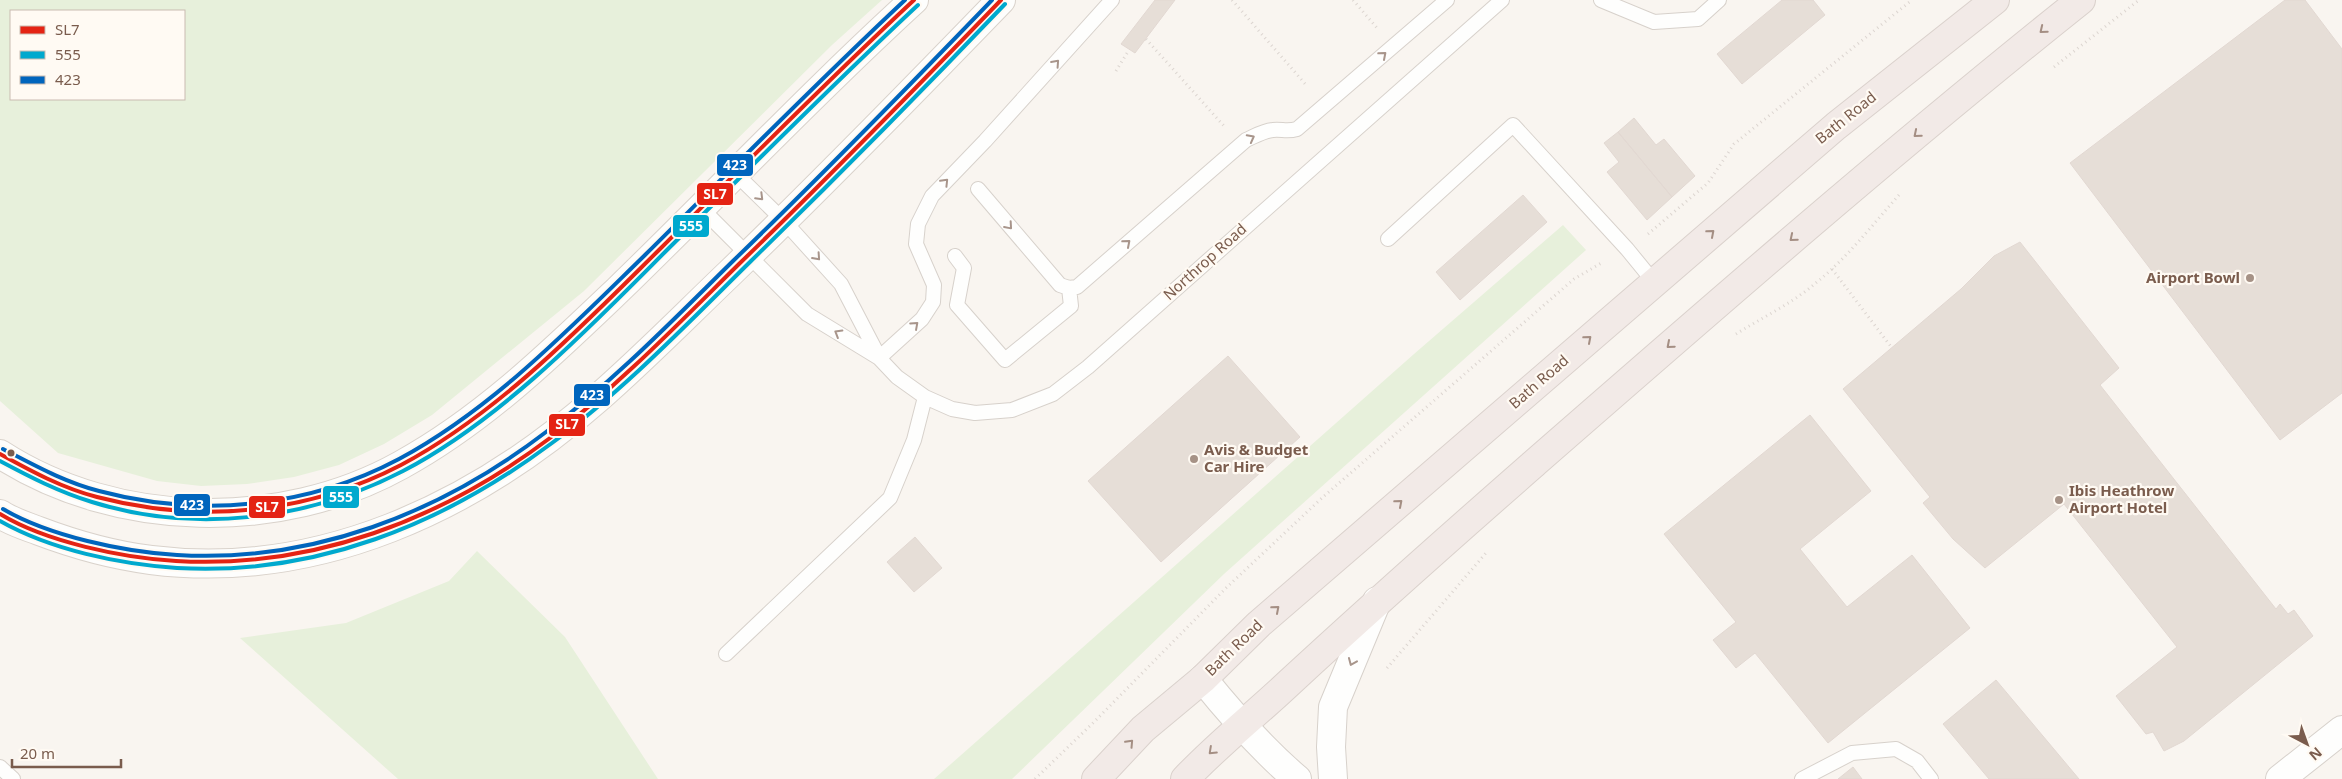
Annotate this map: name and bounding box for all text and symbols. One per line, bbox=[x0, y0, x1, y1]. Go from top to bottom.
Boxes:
legend bbox=[10, 10, 185, 100]
text: SL7 bbox=[55, 19, 80, 39]
one-way arrow bbox=[2040, 25, 2049, 33]
text: 555 bbox=[55, 44, 81, 64]
one-way arrow bbox=[1378, 51, 1387, 60]
one-way arrow bbox=[1051, 60, 1060, 69]
text: 423 bbox=[55, 69, 81, 89]
street label: Bath Road bbox=[1811, 87, 1880, 148]
one-way arrow bbox=[1914, 128, 1923, 137]
one-way arrow bbox=[1246, 134, 1255, 144]
line badge: 423 bbox=[716, 153, 754, 177]
text: 423 bbox=[723, 155, 747, 174]
one-way arrow bbox=[939, 178, 948, 187]
line badge: SL7 bbox=[696, 182, 734, 206]
text: SL7 bbox=[703, 184, 727, 203]
one-way arrow bbox=[754, 192, 763, 201]
line badge: 555 bbox=[672, 214, 710, 238]
text: 555 bbox=[679, 216, 703, 235]
street label: Northrop Road bbox=[1158, 219, 1250, 304]
one-way arrow bbox=[1004, 220, 1013, 229]
one-way arrow bbox=[1705, 230, 1714, 238]
one-way arrow bbox=[1789, 232, 1798, 241]
one-way arrow bbox=[1122, 239, 1131, 248]
one-way arrow bbox=[811, 251, 820, 260]
place label: Airport Bowl bbox=[2146, 267, 2240, 287]
marker: Airport Bowl bbox=[2244, 272, 2256, 284]
one-way arrow bbox=[910, 322, 919, 331]
one-way arrow bbox=[834, 329, 843, 339]
one-way arrow bbox=[1582, 336, 1591, 345]
one-way arrow bbox=[1667, 339, 1676, 348]
street label: Bath Road bbox=[1504, 350, 1572, 413]
line badge: 423 bbox=[573, 383, 611, 407]
text: 423 bbox=[580, 385, 604, 404]
line badge: SL7 bbox=[548, 413, 586, 437]
text: SL7 bbox=[555, 414, 579, 433]
place label: Avis & Budget Car Hire bbox=[1204, 439, 1309, 476]
unlabelled marker bbox=[6, 448, 16, 458]
marker: Avis & Budget Car Hire bbox=[1188, 453, 1200, 465]
place label: Ibis Heathrow Airport Hotel bbox=[2069, 480, 2174, 517]
line badge: 555 bbox=[322, 485, 360, 509]
text: 555 bbox=[329, 487, 353, 506]
line badge: 423 bbox=[173, 493, 211, 517]
marker: Ibis Heathrow Airport Hotel bbox=[2053, 494, 2065, 506]
text: 423 bbox=[180, 495, 204, 514]
line badge: SL7 bbox=[248, 495, 286, 519]
text: SL7 bbox=[255, 497, 279, 516]
one-way arrow bbox=[1393, 500, 1402, 508]
one-way arrow bbox=[1271, 606, 1280, 615]
street label: Bath Road bbox=[1200, 615, 1266, 680]
one-way arrow bbox=[1347, 657, 1358, 666]
north arrow bbox=[2282, 719, 2332, 769]
scale bar bbox=[12, 736, 121, 768]
one-way arrow bbox=[1124, 740, 1133, 749]
text: 20 m bbox=[20, 743, 55, 763]
text: N bbox=[2305, 743, 2326, 765]
one-way arrow bbox=[1209, 745, 1218, 754]

